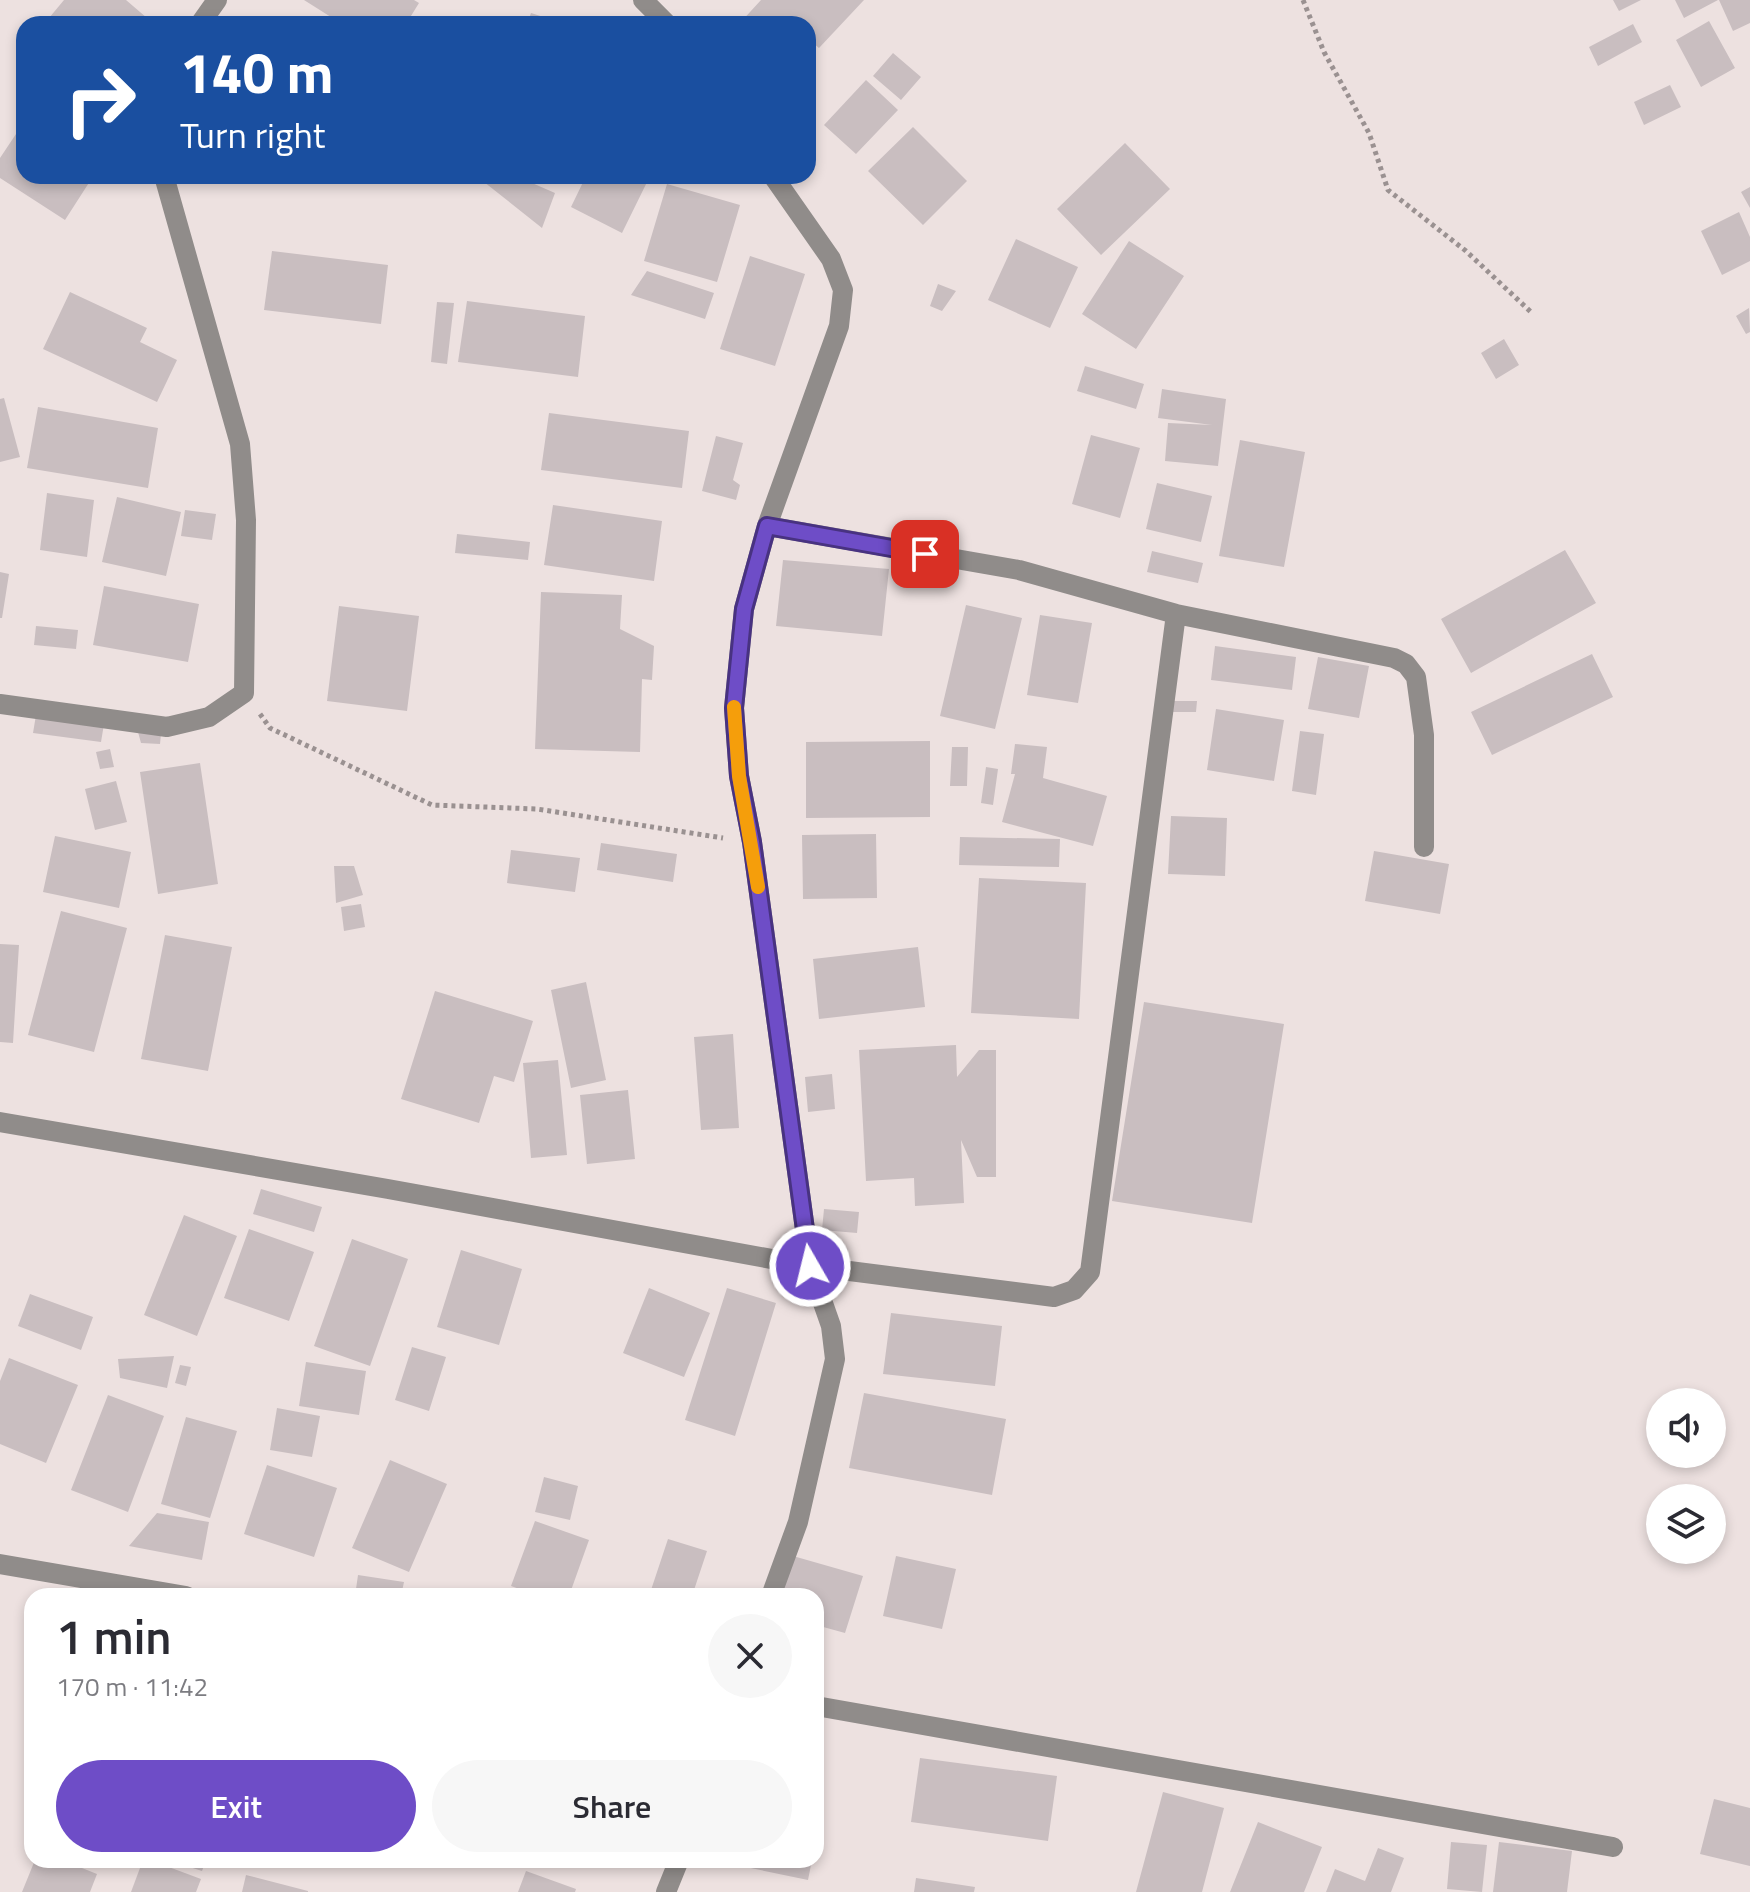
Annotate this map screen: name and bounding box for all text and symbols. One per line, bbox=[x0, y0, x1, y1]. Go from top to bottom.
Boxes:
text: 140 m bbox=[180, 30, 333, 115]
icon: right bbox=[48, 48, 152, 152]
text: Turn right bbox=[180, 107, 325, 162]
pin bbox=[891, 520, 959, 588]
icon: arrive bbox=[903, 532, 947, 576]
position arrow bbox=[768, 1224, 852, 1308]
map controls bbox=[1646, 1388, 1726, 1564]
button: sound bbox=[1646, 1388, 1726, 1468]
button: layers bbox=[1646, 1484, 1726, 1564]
text: 1 min bbox=[56, 1600, 171, 1673]
button: close bbox=[708, 1614, 792, 1698]
text: 170 m · 11:42 bbox=[56, 1667, 208, 1706]
button: Exit bbox=[56, 1760, 416, 1852]
button: Share bbox=[432, 1760, 792, 1852]

